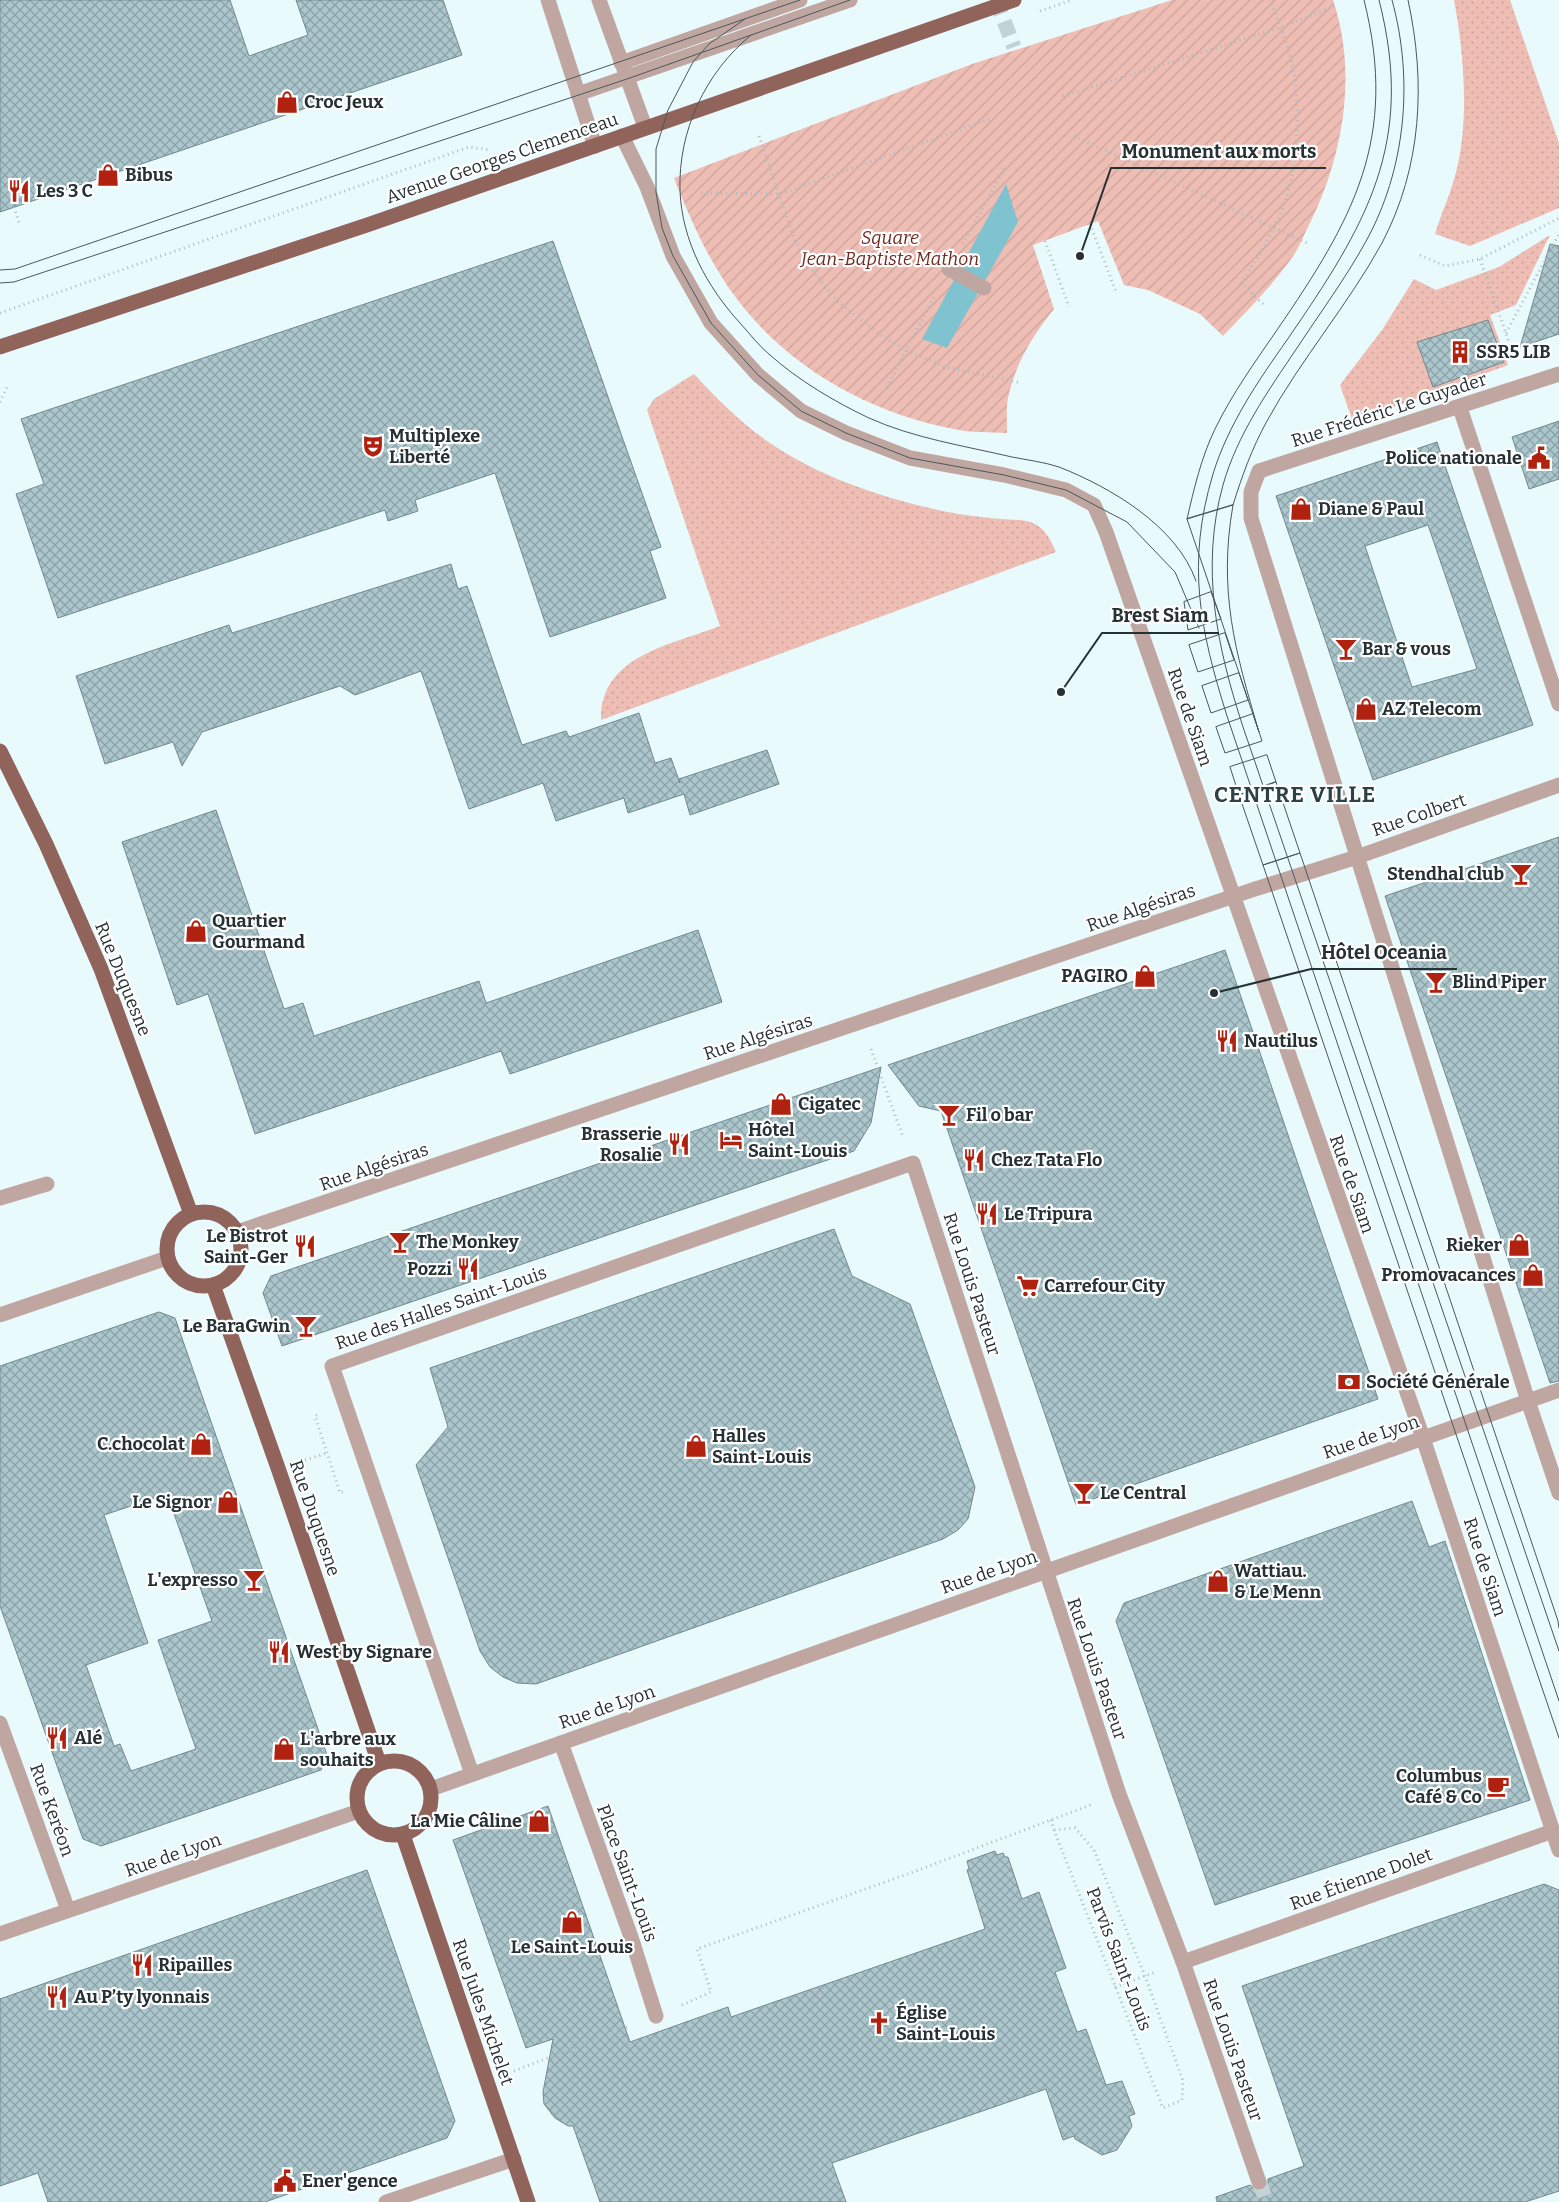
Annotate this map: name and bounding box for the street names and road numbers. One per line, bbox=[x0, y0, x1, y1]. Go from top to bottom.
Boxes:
street label: Avenue Georges Clemenceau bbox=[383, 108, 621, 208]
street label: Rue Frédéric Le Guyader bbox=[1288, 368, 1490, 452]
street label: Rue de Siam bbox=[1163, 665, 1217, 769]
street label: Rue Colbert bbox=[1369, 789, 1469, 841]
street label: Rue Algésiras bbox=[1084, 879, 1198, 937]
street label: Rue Duquesne bbox=[90, 919, 156, 1039]
street label: Rue Algésiras bbox=[701, 1009, 815, 1065]
street label: Rue de Siam bbox=[1325, 1132, 1379, 1236]
street label: Rue Algésiras bbox=[317, 1138, 431, 1196]
street label: Rue Louis Pasteur bbox=[939, 1210, 1005, 1358]
street label: Rue des Halles Saint-Louis bbox=[332, 1261, 550, 1355]
street label: Rue de Lyon bbox=[1320, 1410, 1423, 1464]
street label: Rue Duquesne bbox=[285, 1457, 345, 1579]
street label: Rue de Siam bbox=[1459, 1515, 1511, 1619]
street label: Rue de Lyon bbox=[938, 1545, 1041, 1599]
street label: Rue Louis Pasteur bbox=[1062, 1595, 1132, 1743]
street label: Rue de Lyon bbox=[556, 1680, 659, 1734]
street label: Rue Keréon bbox=[25, 1761, 79, 1860]
street label: Place Saint-Louis bbox=[592, 1801, 662, 1945]
street label: Rue de Lyon bbox=[122, 1828, 225, 1882]
street label: Rue Étienne Dolet bbox=[1287, 1842, 1436, 1915]
street label: Parvis Saint-Louis bbox=[1081, 1884, 1157, 2034]
street label: Rue Jules Michelet bbox=[448, 1936, 518, 2088]
street label: Rue Louis Pasteur bbox=[1198, 1976, 1268, 2124]

